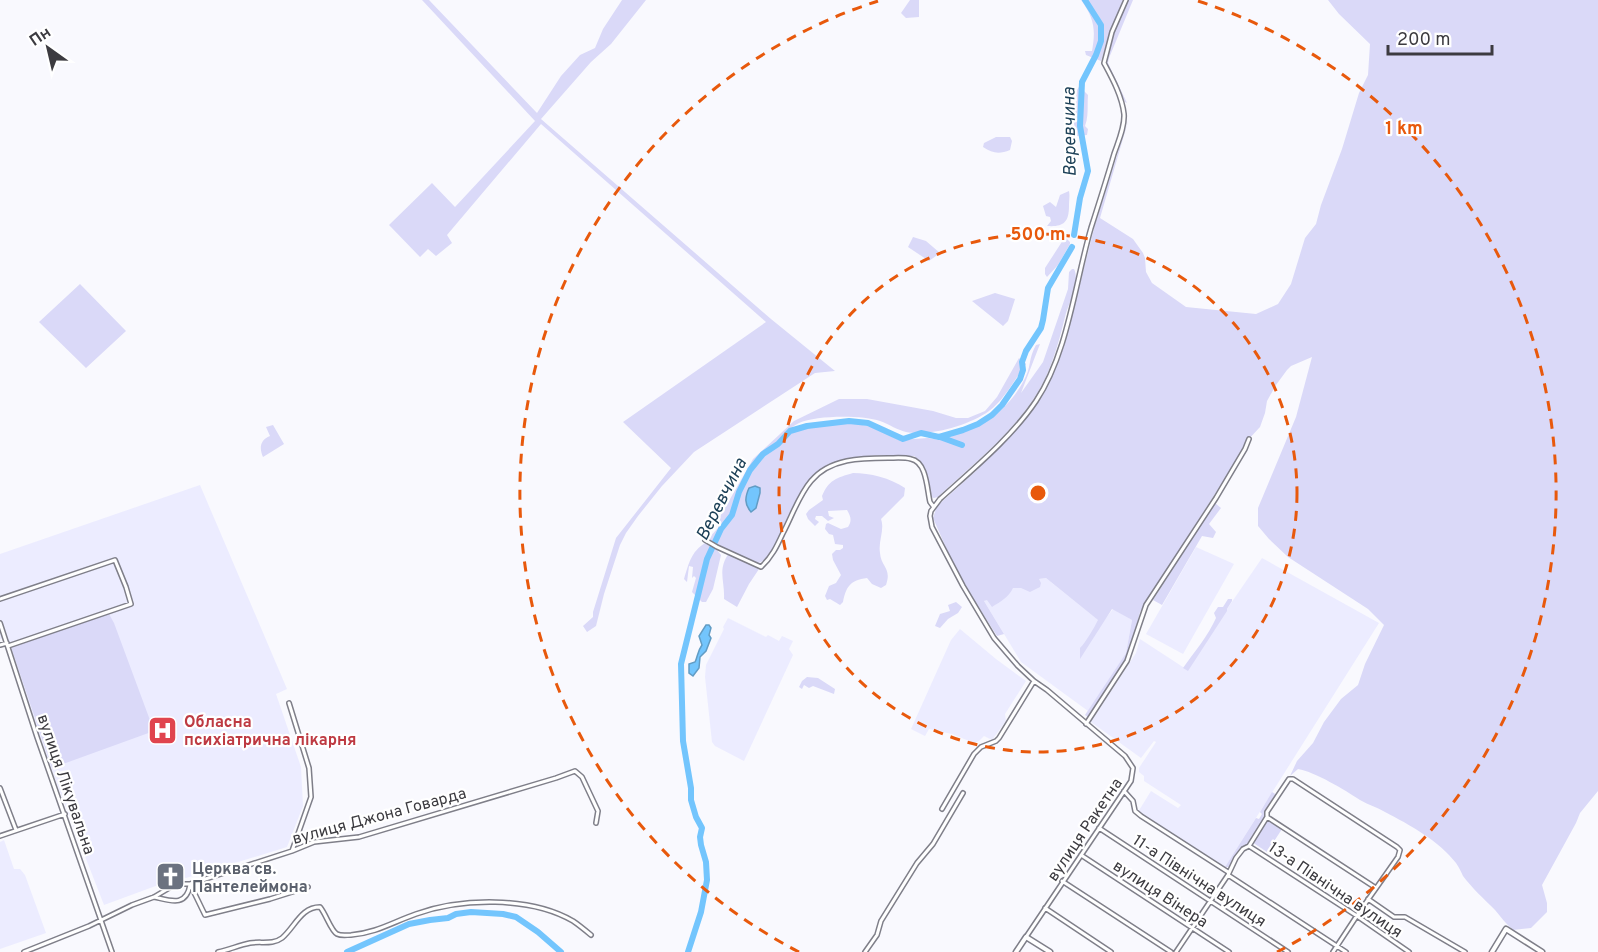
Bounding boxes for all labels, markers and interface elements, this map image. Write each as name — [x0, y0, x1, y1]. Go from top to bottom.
north arrow — [18, 18, 78, 78]
scale bar — [1388, 18, 1492, 56]
text: Пн — [26, 23, 55, 52]
text: 200 m — [1397, 29, 1450, 52]
water label: Веревчина — [1058, 86, 1083, 177]
text: 1 km — [1385, 118, 1423, 141]
text: 500 m — [1011, 224, 1065, 247]
water label: Веревчина — [692, 454, 753, 545]
centre of rings — [1028, 483, 1048, 503]
street label: вулиця Лікувальна — [32, 712, 98, 857]
place label: Обласна психіатрична лікарня — [184, 713, 357, 751]
hospital icon: Обласна психіатрична лікарня — [147, 714, 179, 746]
street label: вулиця Ракетна — [1044, 775, 1128, 886]
street label: вулиця Джона Говарда — [290, 784, 469, 850]
street label: 11-а Північна вулиця — [1128, 831, 1269, 932]
street label: 13-а Північна вулиця — [1264, 838, 1406, 943]
street label: вулиця Вінера — [1109, 857, 1211, 933]
place label: Церква св. Пантелеймона — [192, 860, 308, 898]
church icon: Церква св. Пантелеймона — [155, 861, 187, 893]

